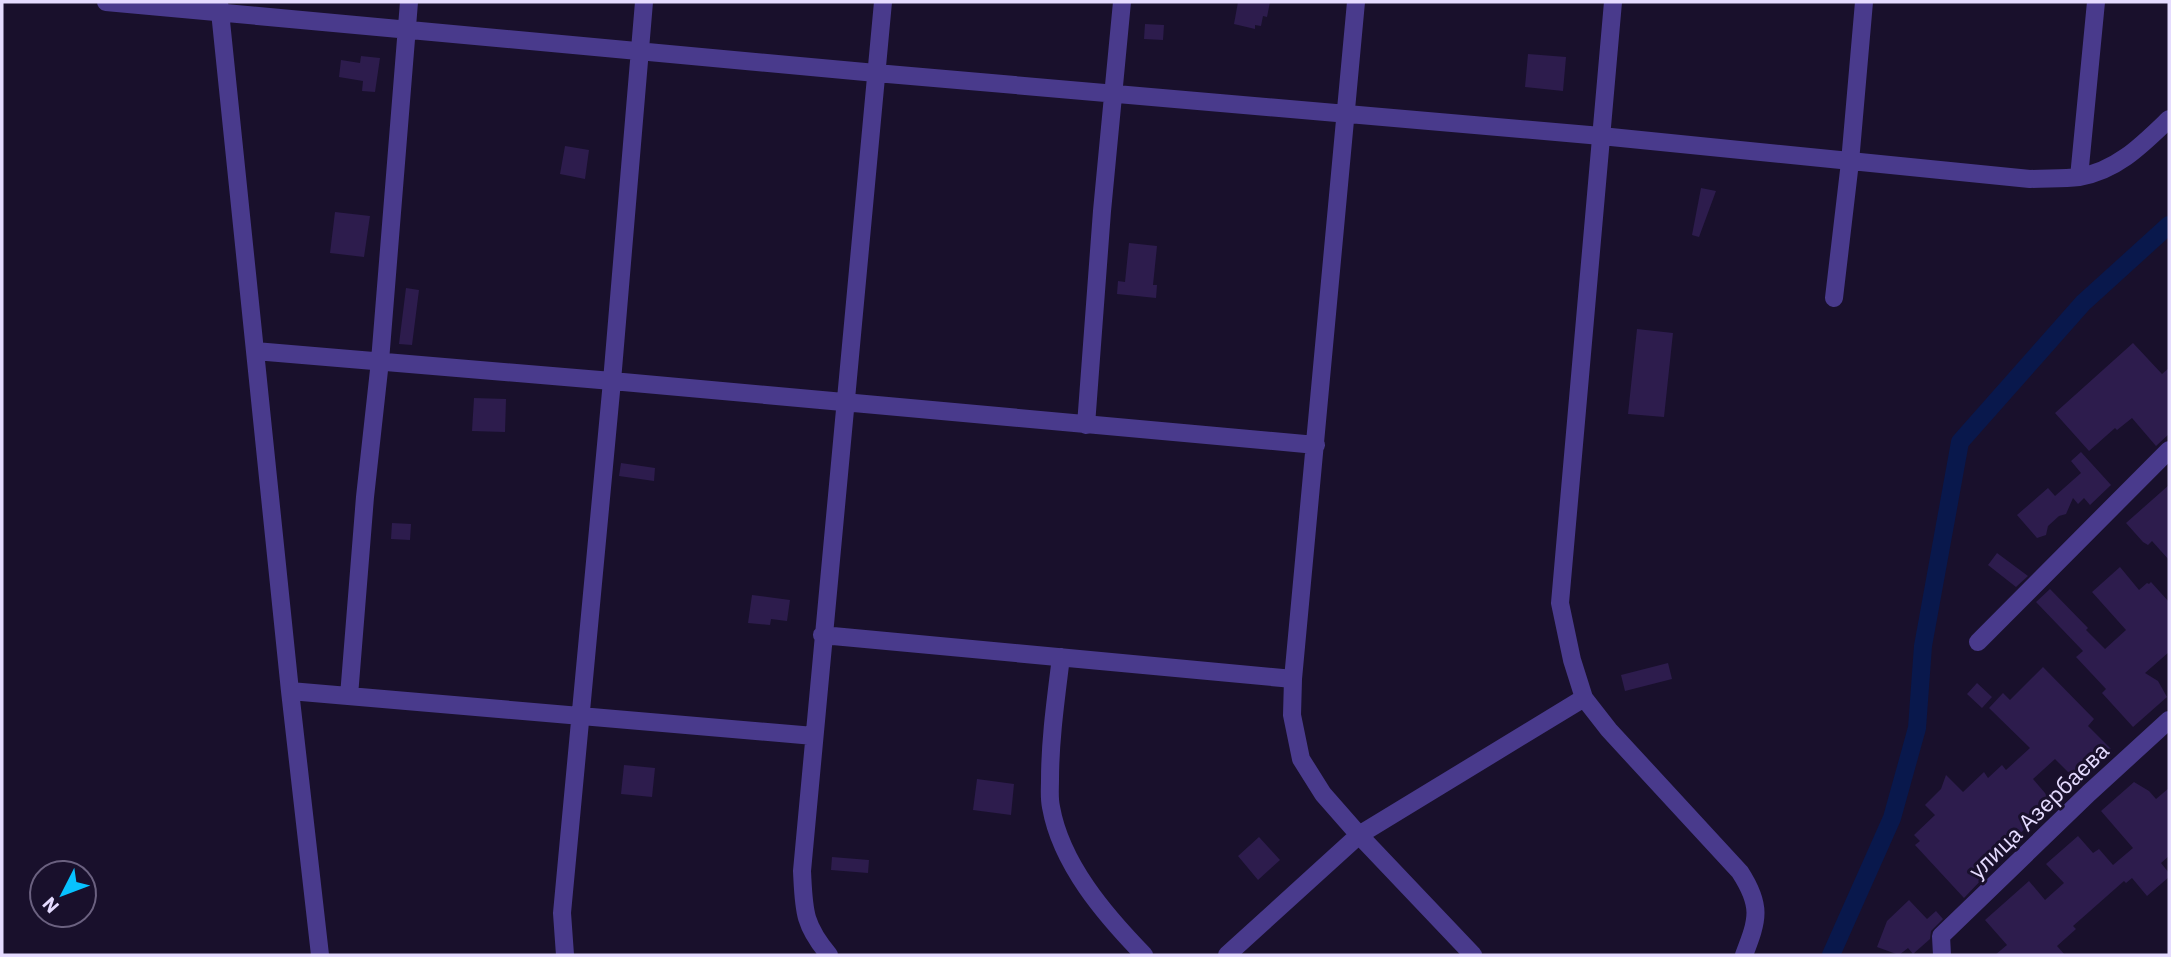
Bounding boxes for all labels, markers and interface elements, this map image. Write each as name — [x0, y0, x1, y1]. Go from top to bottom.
street label: улица Азербаева — [1961, 735, 2115, 885]
north arrow — [28, 859, 98, 929]
text: N — [37, 892, 64, 919]

